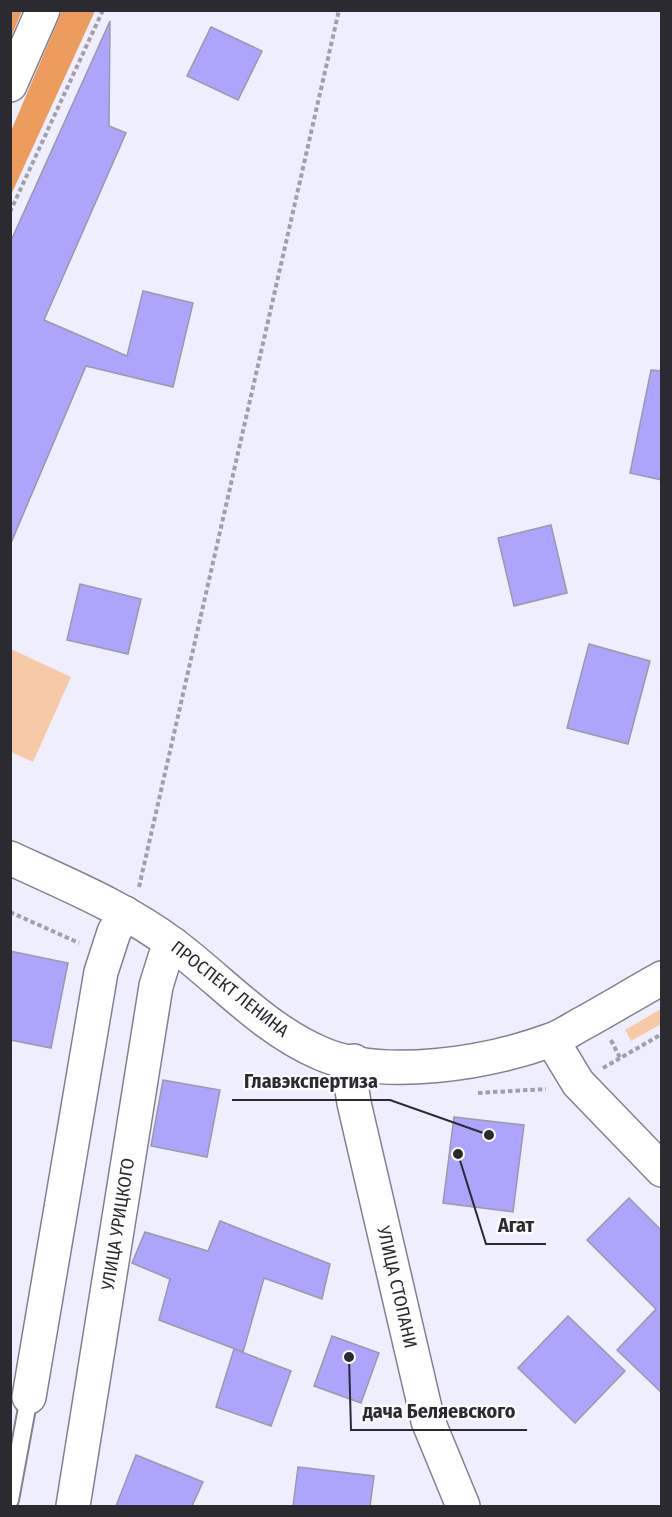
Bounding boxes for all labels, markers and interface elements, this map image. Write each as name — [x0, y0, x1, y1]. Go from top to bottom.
street label: ПРОСПЕКТ ЛЕНИНА — [167, 936, 294, 1042]
callout: Главэкспертиза — [232, 1062, 390, 1100]
text: Главэкспертиза — [244, 1069, 378, 1093]
street label: УЛИЦА УРИЦКОГО — [97, 1156, 139, 1293]
callout: Агат — [486, 1206, 546, 1244]
text: Агат — [497, 1213, 534, 1237]
street label: УЛИЦА СТОПАНИ — [372, 1223, 422, 1350]
callout: дача Беляевского — [351, 1392, 527, 1430]
text: дача Беляевского — [362, 1399, 516, 1423]

